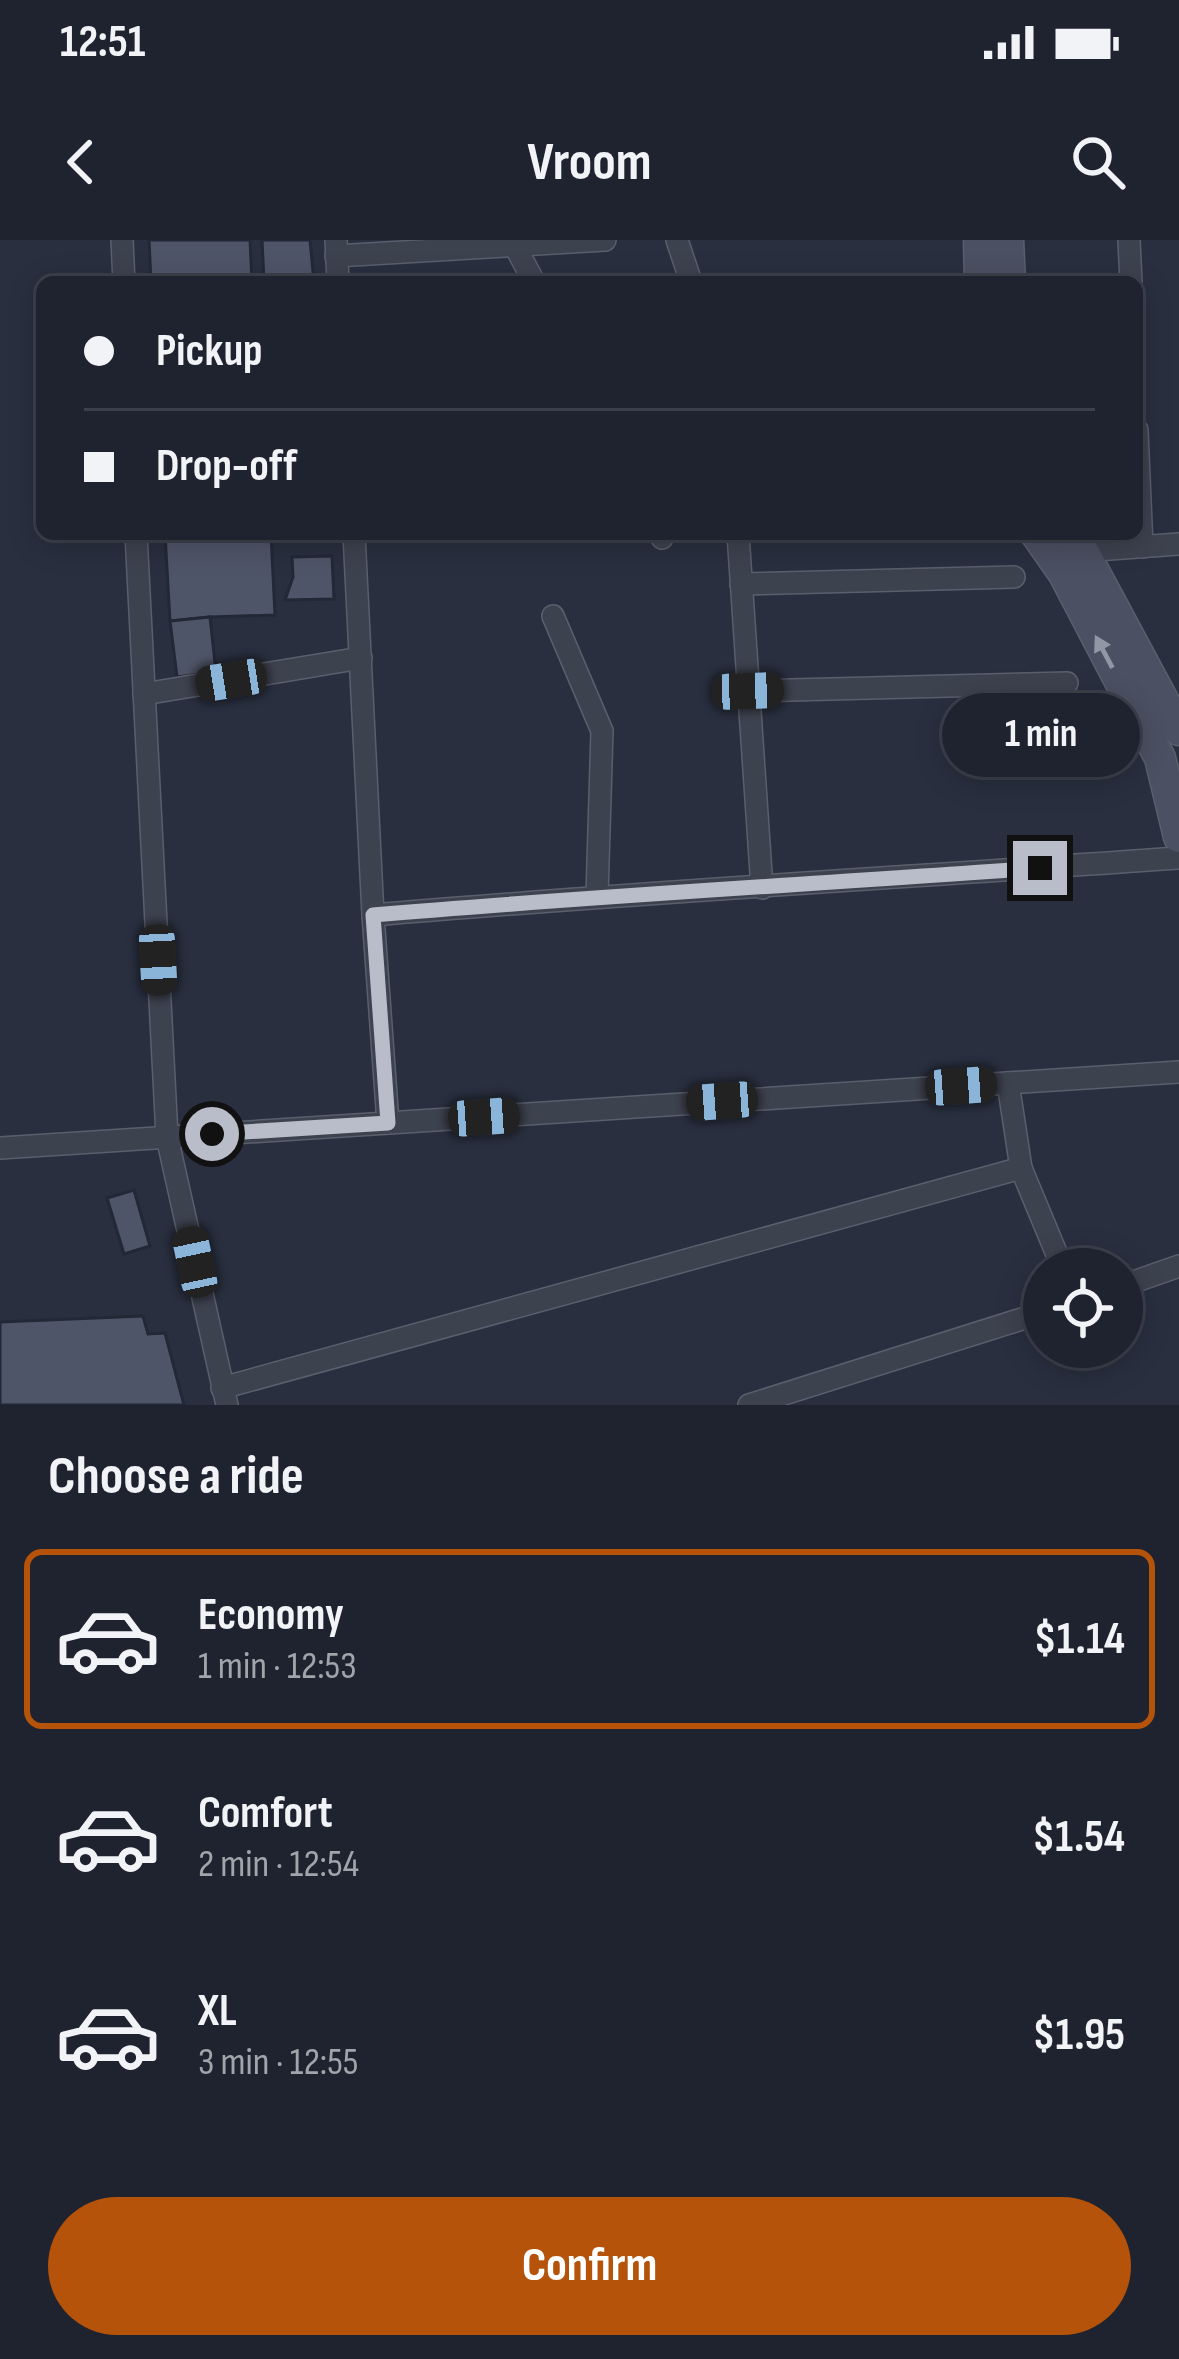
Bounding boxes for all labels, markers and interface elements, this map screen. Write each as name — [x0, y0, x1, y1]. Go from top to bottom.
text: 12:51 — [60, 15, 145, 70]
icon: back — [48, 129, 114, 195]
icon: search — [1065, 129, 1131, 195]
text: Vroom — [527, 130, 652, 195]
text: Pickup — [156, 324, 263, 379]
text: Drop-off — [156, 439, 297, 494]
one-way arrow — [1095, 634, 1115, 669]
car — [193, 657, 269, 703]
car — [711, 672, 785, 710]
callout: 1 min — [941, 694, 1139, 778]
text: 1 min — [1005, 711, 1077, 758]
route end — [1013, 841, 1067, 895]
car — [138, 923, 178, 997]
car — [924, 1066, 998, 1106]
car — [685, 1081, 759, 1121]
car — [447, 1097, 521, 1137]
route start — [185, 1107, 239, 1161]
car — [170, 1223, 220, 1301]
map controls — [1023, 1248, 1143, 1368]
button: locate — [1023, 1248, 1143, 1368]
text: Choose a ride — [48, 1444, 304, 1509]
icon: car — [54, 1585, 162, 1693]
text: Economy — [198, 1588, 344, 1643]
text: $1.14 — [1034, 1612, 1125, 1667]
text: 1 min · 12:53 — [198, 1643, 357, 1690]
icon: car — [54, 1783, 162, 1891]
text: Comfort — [198, 1786, 333, 1841]
text: $1.54 — [1032, 1810, 1125, 1865]
text: 2 min · 12:54 — [198, 1841, 359, 1888]
icon: car — [54, 1981, 162, 2089]
text: XL — [198, 1984, 237, 2039]
text: $1.95 — [1033, 2008, 1125, 2063]
text: 3 min · 12:55 — [198, 2039, 359, 2086]
button: Confirm — [48, 2197, 1131, 2335]

